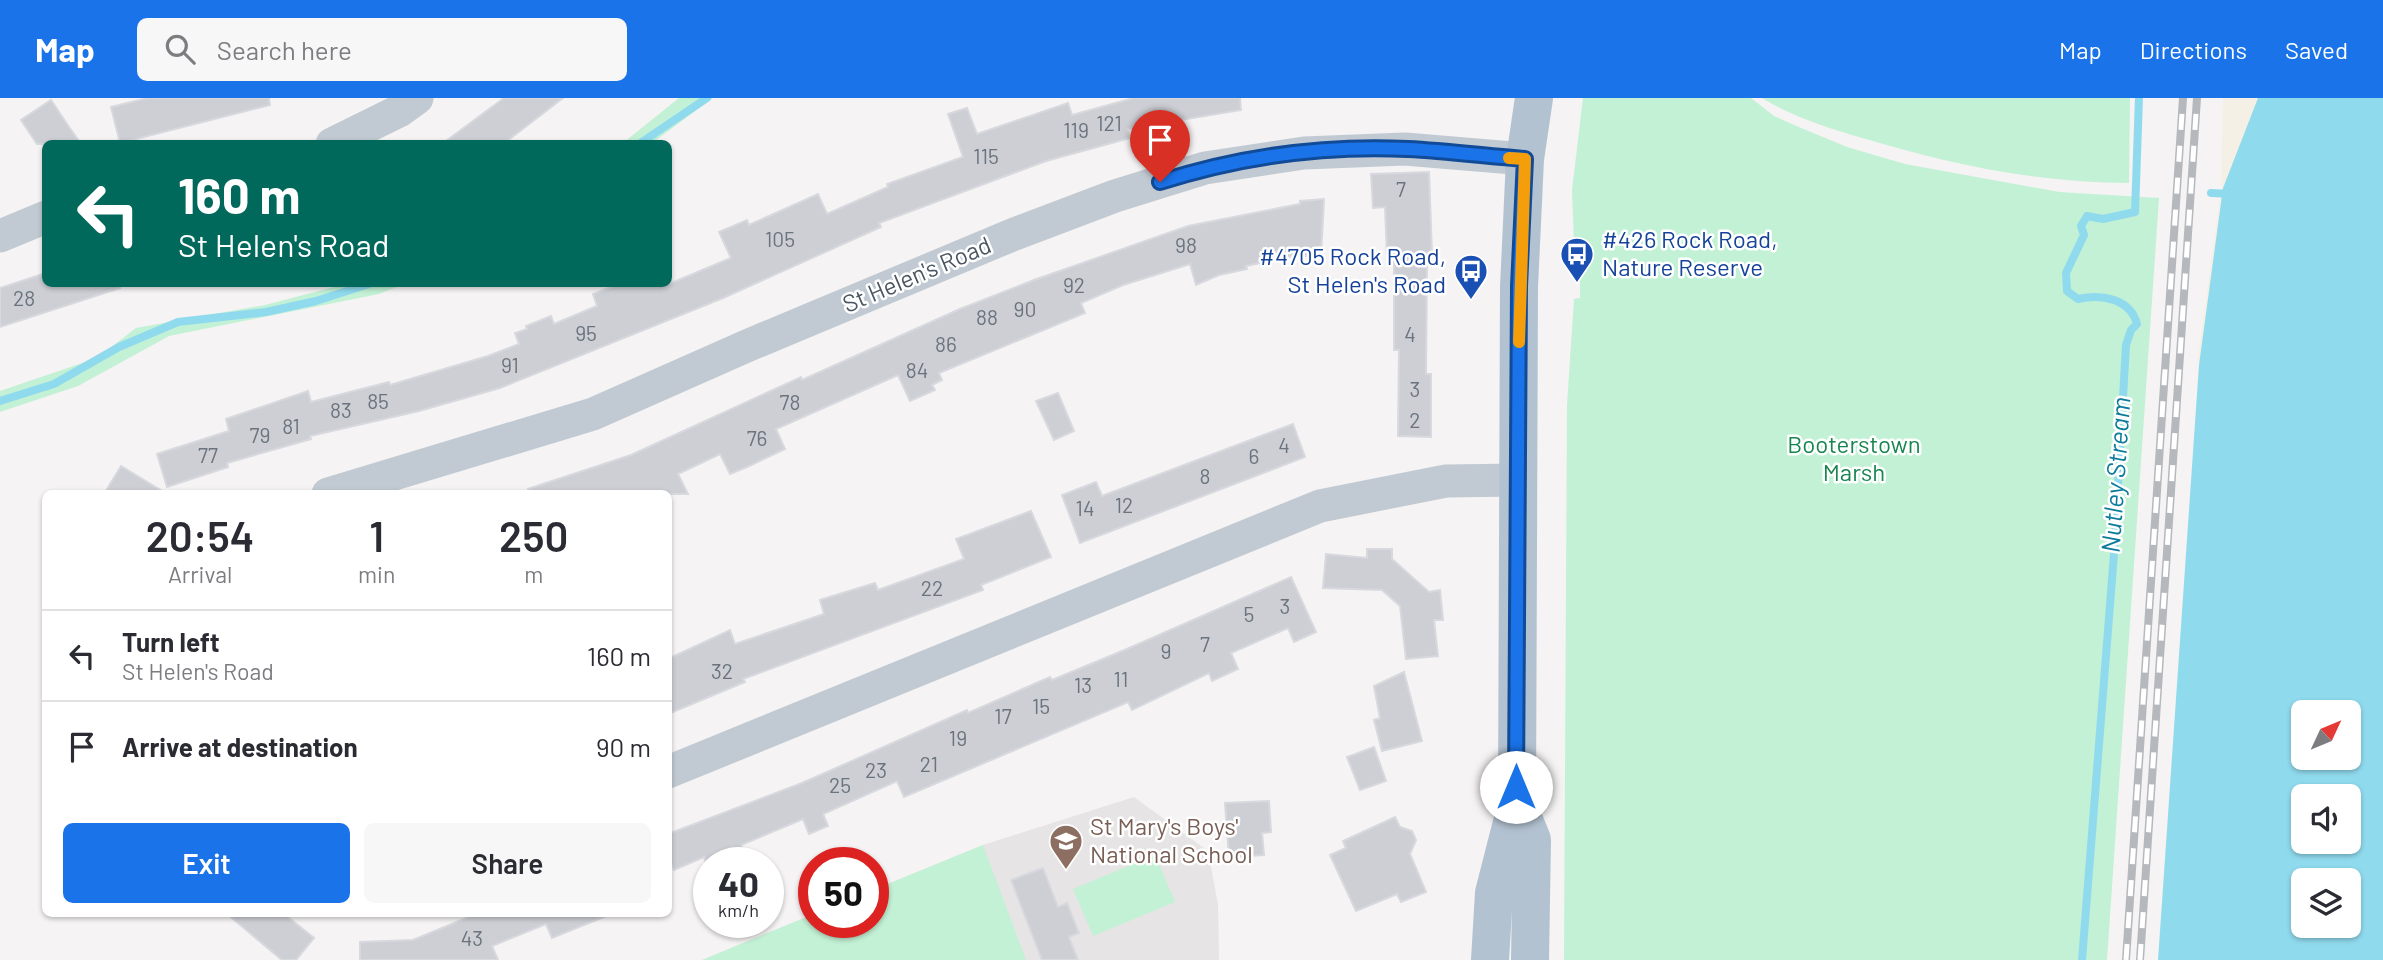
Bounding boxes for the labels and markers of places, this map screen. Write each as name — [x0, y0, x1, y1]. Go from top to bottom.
pin — [1130, 110, 1190, 182]
place label: #426 Rock Road, Nature Reserve — [1602, 224, 1777, 281]
bus stop icon: #426 Rock Road, Nature Reserve — [1558, 235, 1596, 284]
place label: #4705 Rock Road, St Helen's Road — [1259, 241, 1446, 298]
bus stop icon: #4705 Rock Road, St Helen's Road — [1452, 252, 1490, 301]
place label: St Mary's Boys' National School — [1090, 811, 1253, 868]
school or university icon: St Mary's Boys' National School — [1047, 822, 1085, 871]

